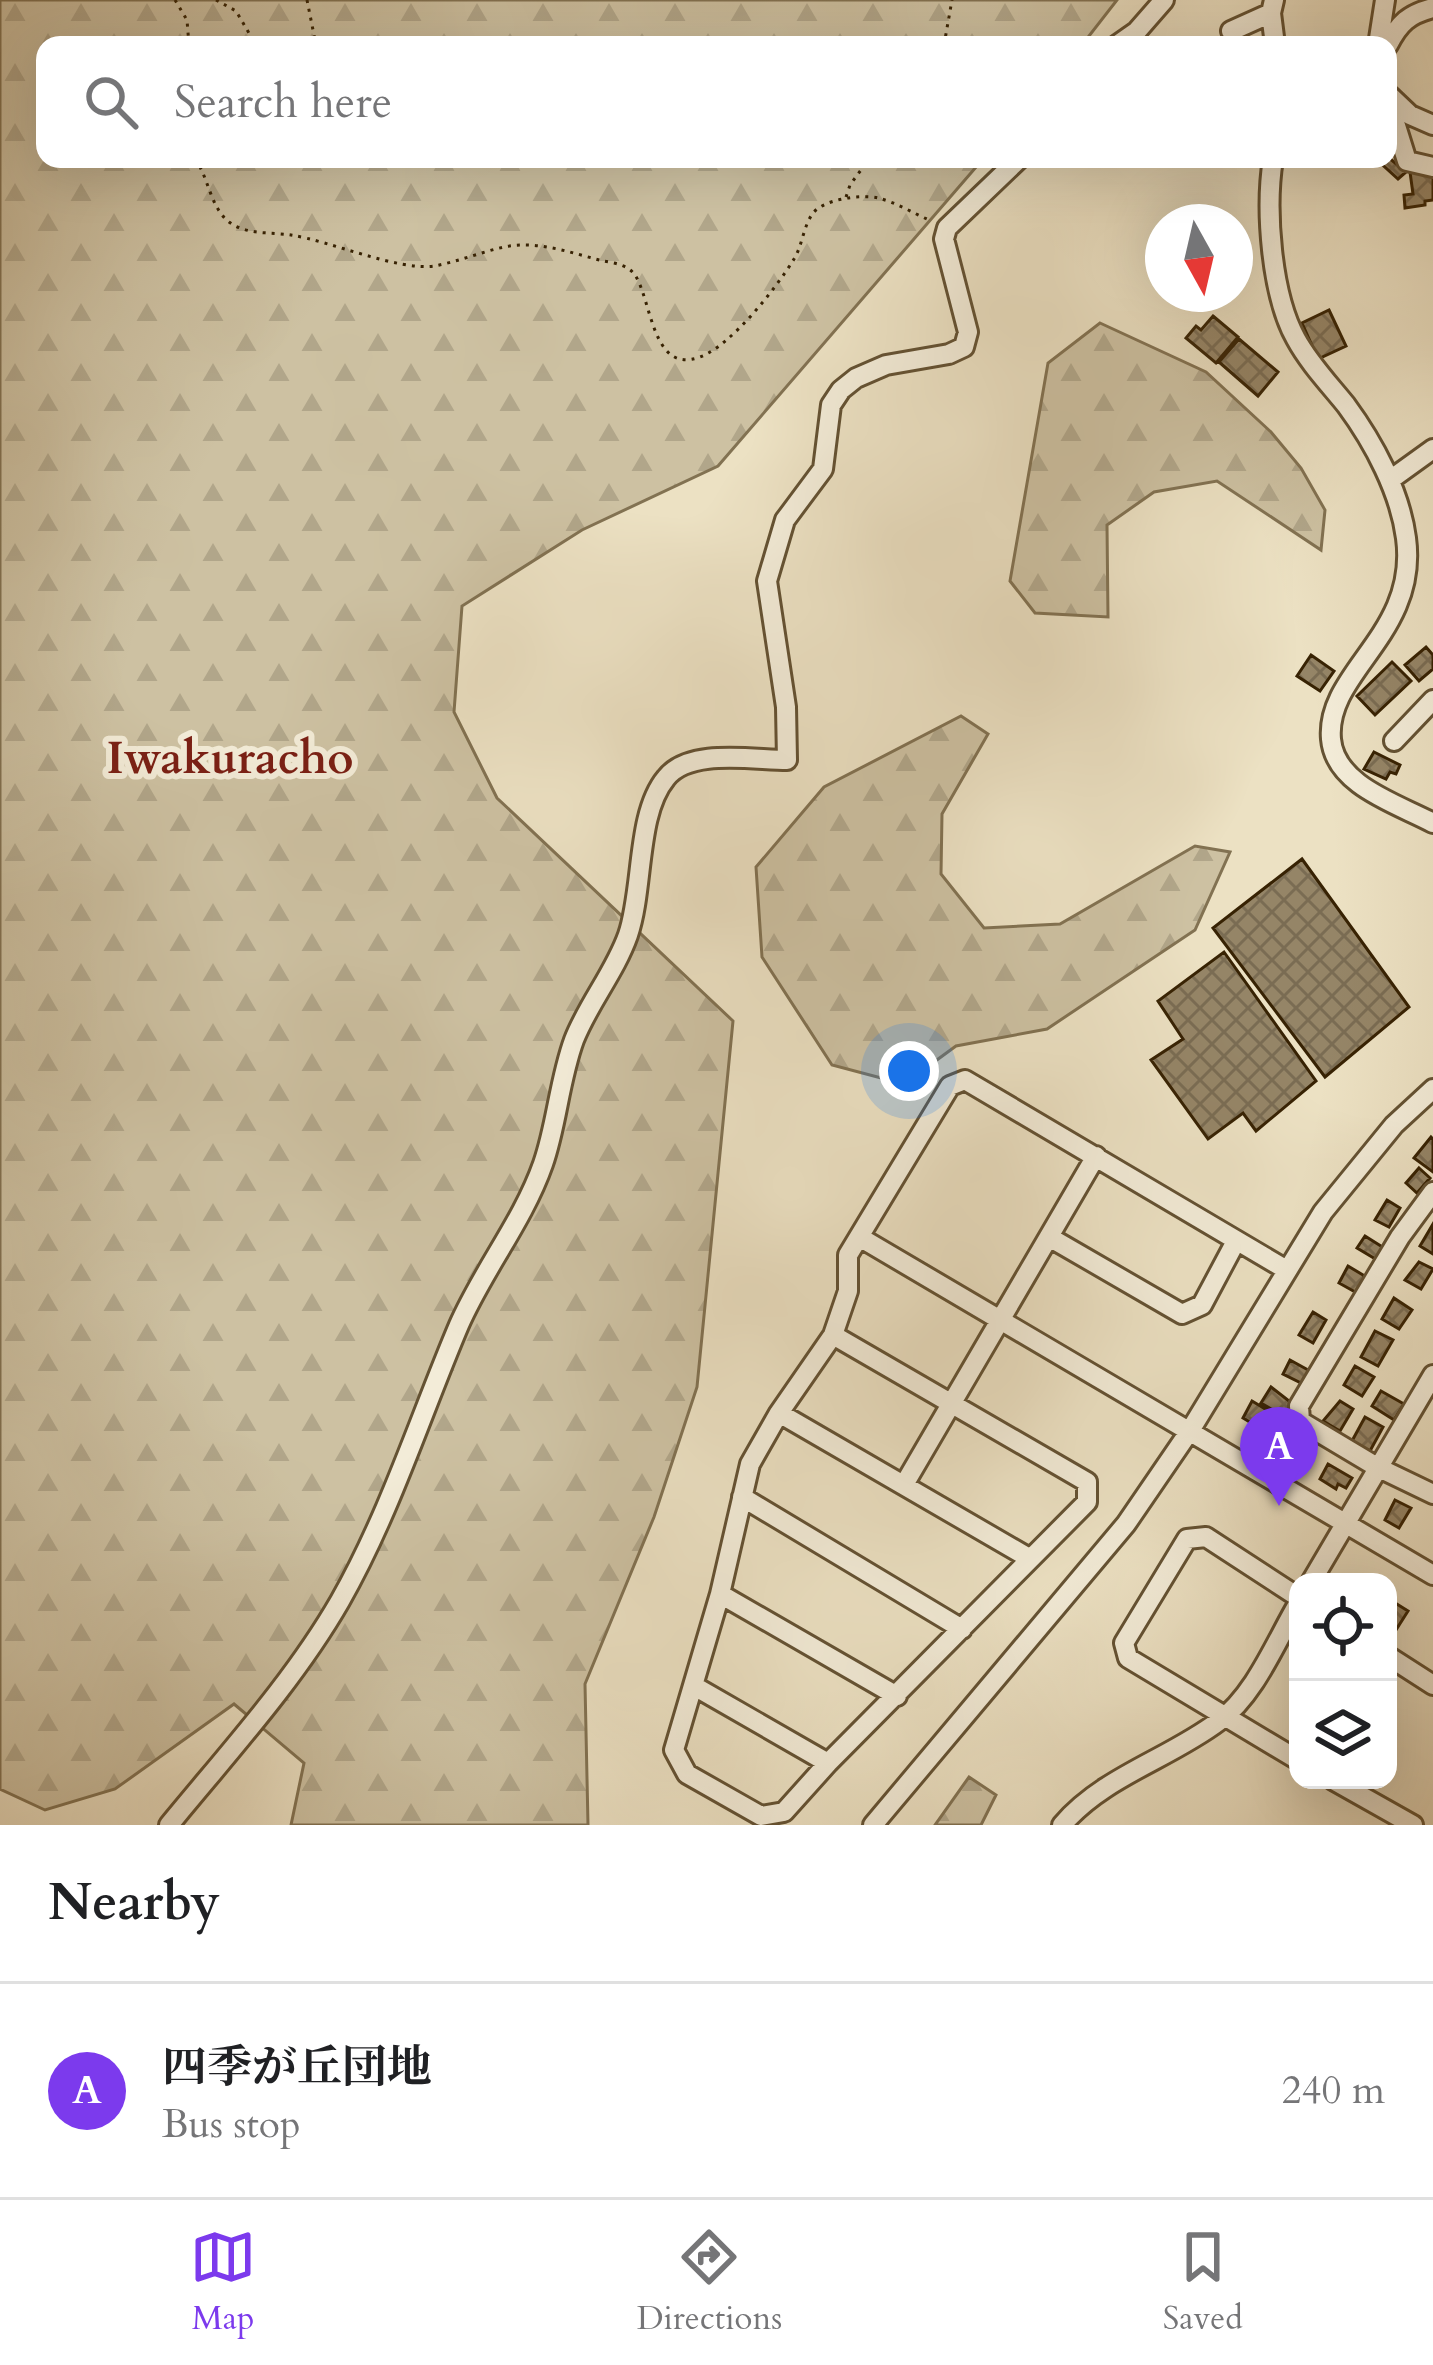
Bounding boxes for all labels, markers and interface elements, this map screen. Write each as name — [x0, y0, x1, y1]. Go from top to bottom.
search box — [36, 36, 1397, 168]
icon: search — [78, 69, 144, 135]
text: Search here — [174, 72, 392, 133]
north arrow — [1145, 204, 1253, 312]
district label: Iwakuracho — [106, 728, 354, 789]
your location — [879, 1041, 939, 1101]
pin: A — [1240, 1407, 1318, 1506]
map controls — [1289, 1573, 1397, 1789]
button: locate — [1289, 1573, 1397, 1681]
button: layers — [1289, 1681, 1397, 1789]
text: Nearby — [48, 1868, 220, 1938]
text: 四季が丘団地 — [162, 2037, 432, 2098]
text: A — [72, 2064, 102, 2117]
text: 240 m — [1282, 2064, 1385, 2117]
text: Bus stop — [162, 2098, 301, 2151]
tab: Map — [190, 2224, 256, 2341]
tab: Directions — [637, 2224, 782, 2341]
tab: Saved — [1163, 2224, 1243, 2341]

